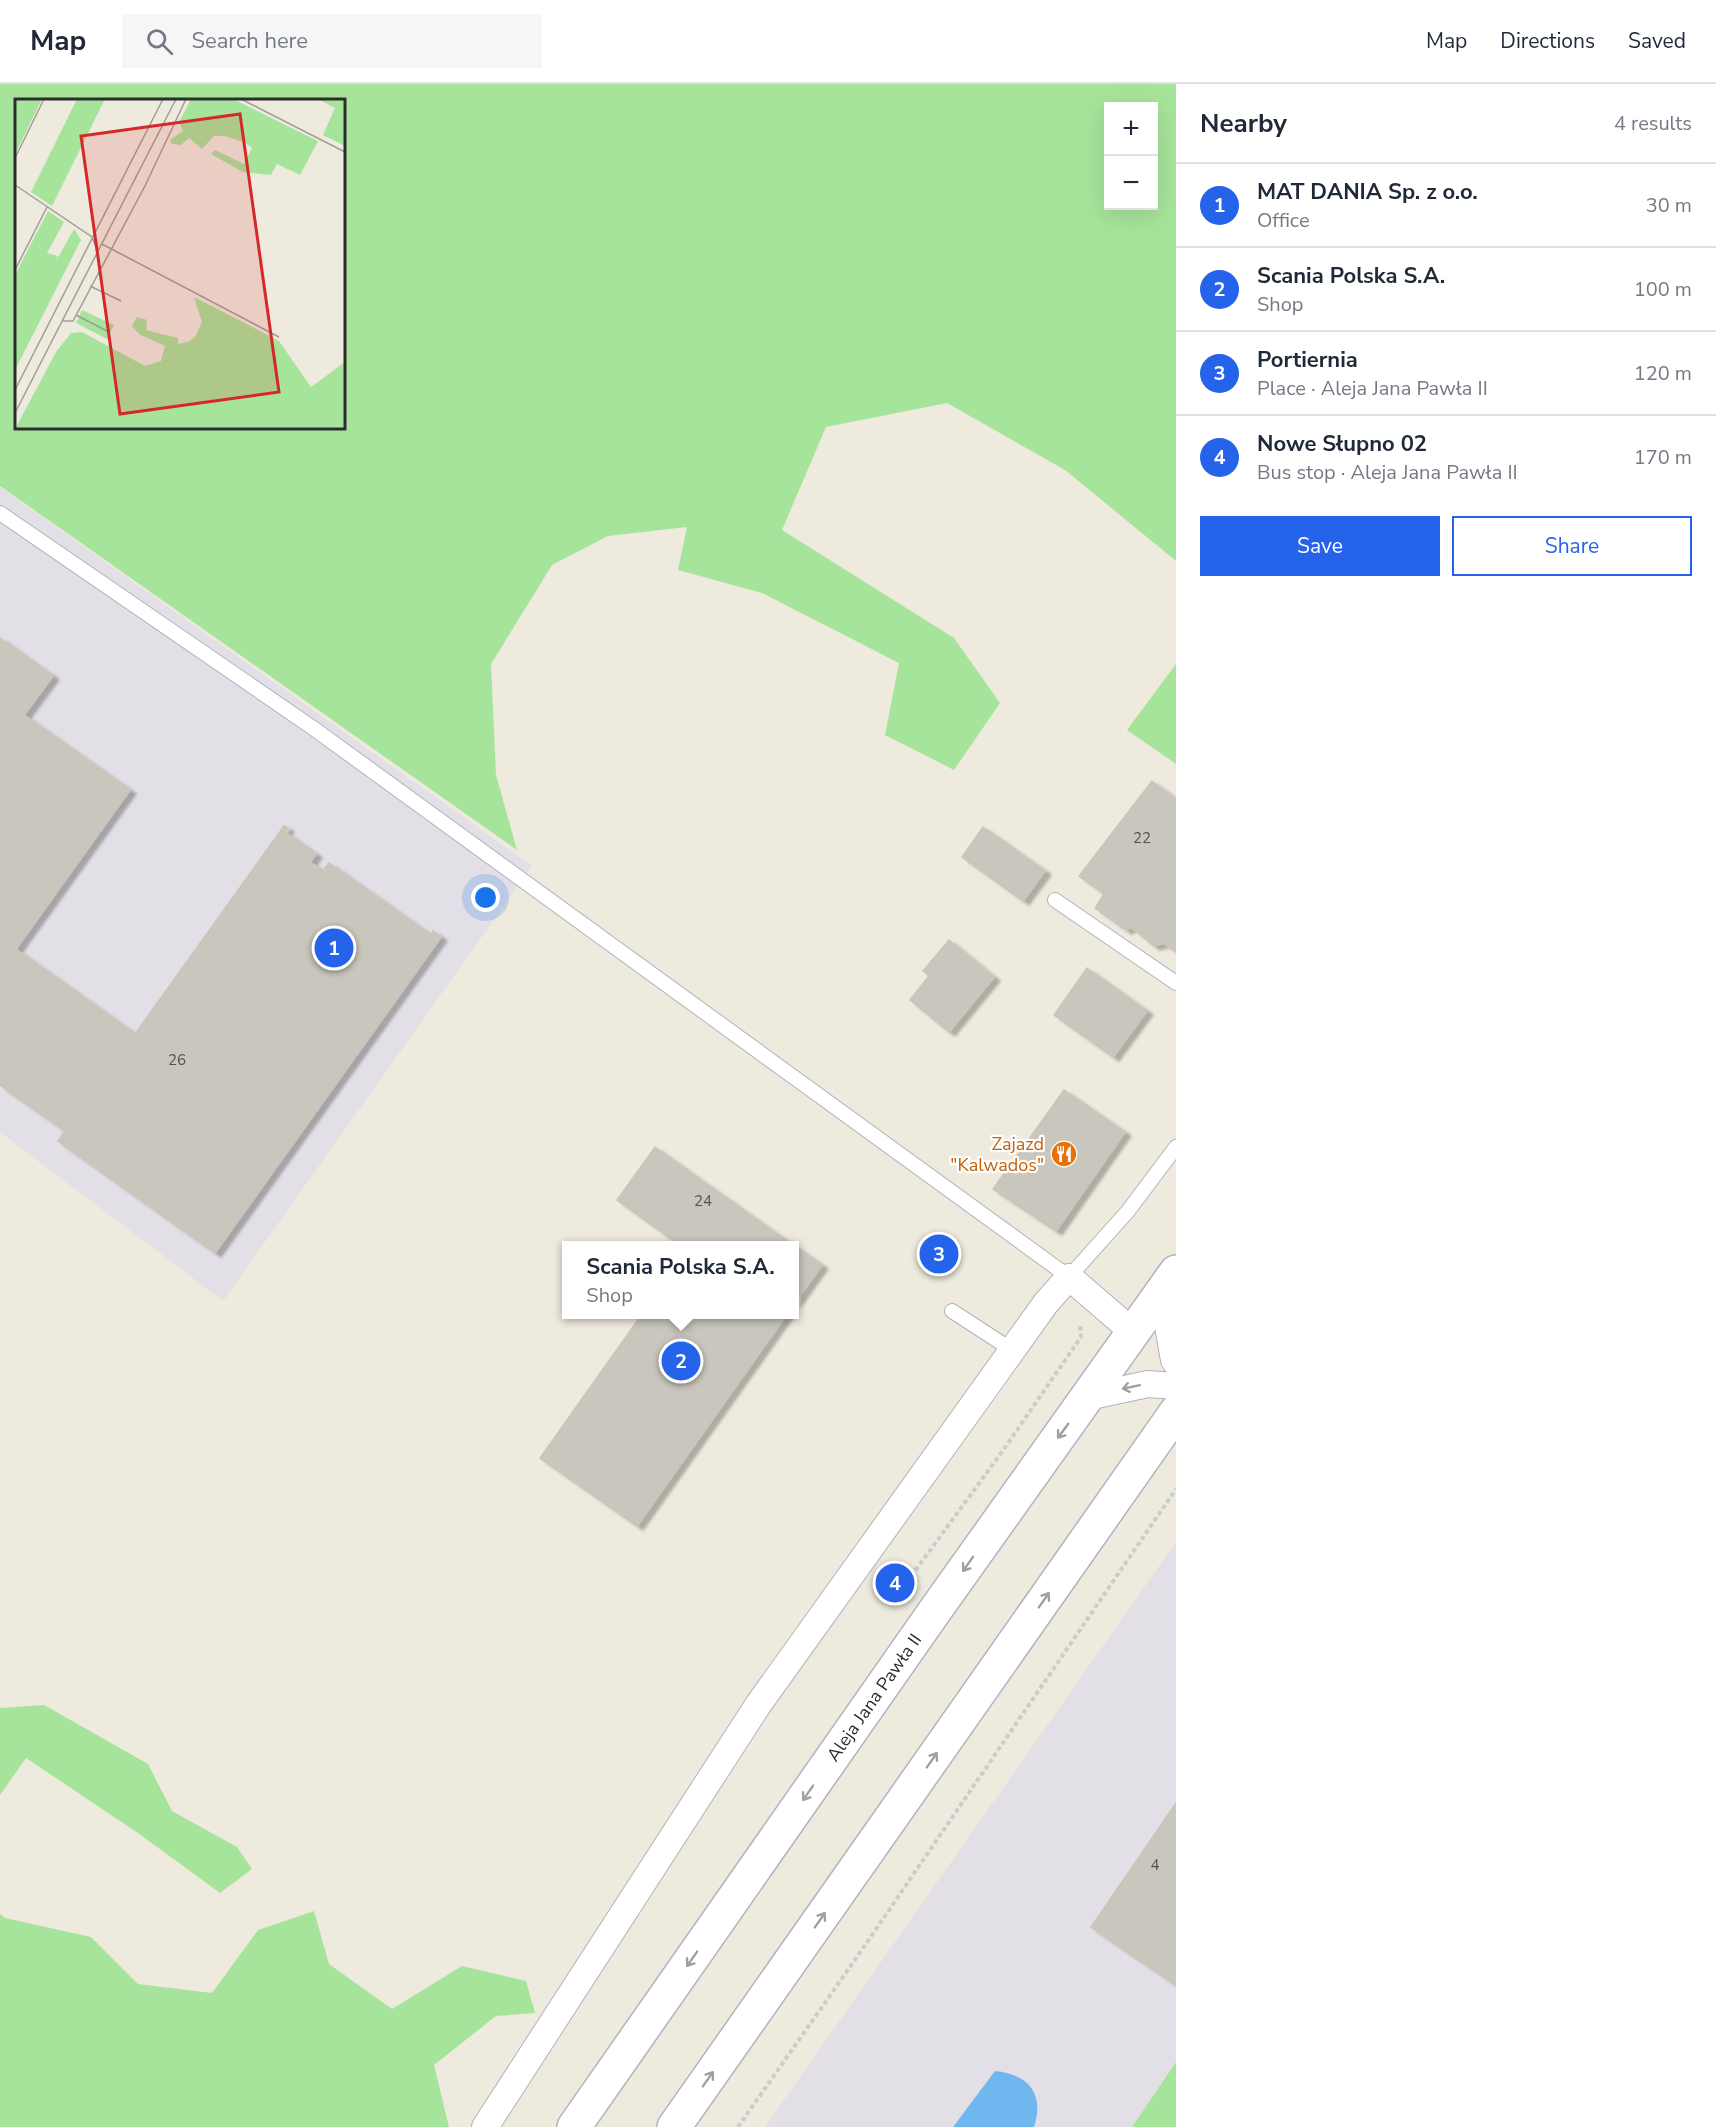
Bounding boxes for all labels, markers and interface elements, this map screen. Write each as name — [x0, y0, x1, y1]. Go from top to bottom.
search box — [122, 14, 542, 68]
text: Map — [30, 22, 86, 60]
icon: search — [143, 25, 176, 58]
text: Search here — [191, 26, 308, 56]
text: Map — [1426, 27, 1467, 55]
text: Directions — [1500, 27, 1595, 55]
text: Saved — [1628, 27, 1686, 55]
inset map — [15, 99, 345, 429]
map controls — [1104, 102, 1158, 210]
button: + — [1104, 102, 1158, 156]
text: Nearby — [1200, 106, 1287, 141]
text: 4 results — [1614, 110, 1692, 137]
button: − — [1104, 156, 1158, 210]
text: MAT DANIA Sp. z o.o. — [1257, 177, 1478, 207]
text: 1 — [1214, 192, 1226, 219]
text: 30 m — [1646, 192, 1692, 219]
text: Office — [1257, 207, 1310, 234]
text: Scania Polska S.A. — [1257, 261, 1445, 291]
text: 2 — [1214, 276, 1226, 303]
text: 100 m — [1634, 276, 1692, 303]
text: Shop — [1257, 291, 1303, 318]
text: Portiernia — [1257, 345, 1358, 375]
text: 3 — [1214, 360, 1226, 387]
text: 120 m — [1634, 360, 1692, 387]
text: Place · Aleja Jana Pawła II — [1257, 375, 1488, 402]
text: Nowe Słupno 02 — [1257, 429, 1427, 459]
text: 4 — [1214, 444, 1226, 471]
text: 170 m — [1634, 444, 1692, 471]
text: Bus stop · Aleja Jana Pawła II — [1257, 459, 1518, 486]
button: Save — [1200, 516, 1440, 576]
button: Share — [1452, 516, 1692, 576]
house number: 22 — [1133, 828, 1151, 848]
your location — [471, 883, 500, 912]
pin: 1 — [314, 926, 354, 970]
house number: 26 — [168, 1050, 186, 1070]
place label: Zajazd "Kalwados" — [950, 1132, 1044, 1177]
restaurant icon: Zajazd "Kalwados" — [1049, 1139, 1079, 1169]
house number: 24 — [694, 1191, 712, 1211]
pin: 3 — [920, 1232, 958, 1276]
popup — [562, 1241, 799, 1319]
text: Scania Polska S.A. — [586, 1252, 775, 1282]
text: Shop — [586, 1282, 633, 1309]
pin: 2 — [662, 1338, 700, 1384]
one-way arrow — [1122, 1382, 1141, 1394]
one-way arrow — [1057, 1422, 1069, 1438]
one-way arrow — [961, 1556, 974, 1572]
pin: 4 — [876, 1560, 914, 1606]
one-way arrow — [1038, 1593, 1050, 1609]
street label: Aleja Jana Pawła II — [821, 1629, 927, 1766]
one-way arrow — [926, 1752, 938, 1769]
one-way arrow — [802, 1785, 814, 1801]
house number: 4 — [1150, 1855, 1160, 1875]
one-way arrow — [814, 1912, 826, 1928]
one-way arrow — [686, 1951, 698, 1967]
one-way arrow — [702, 2072, 714, 2088]

